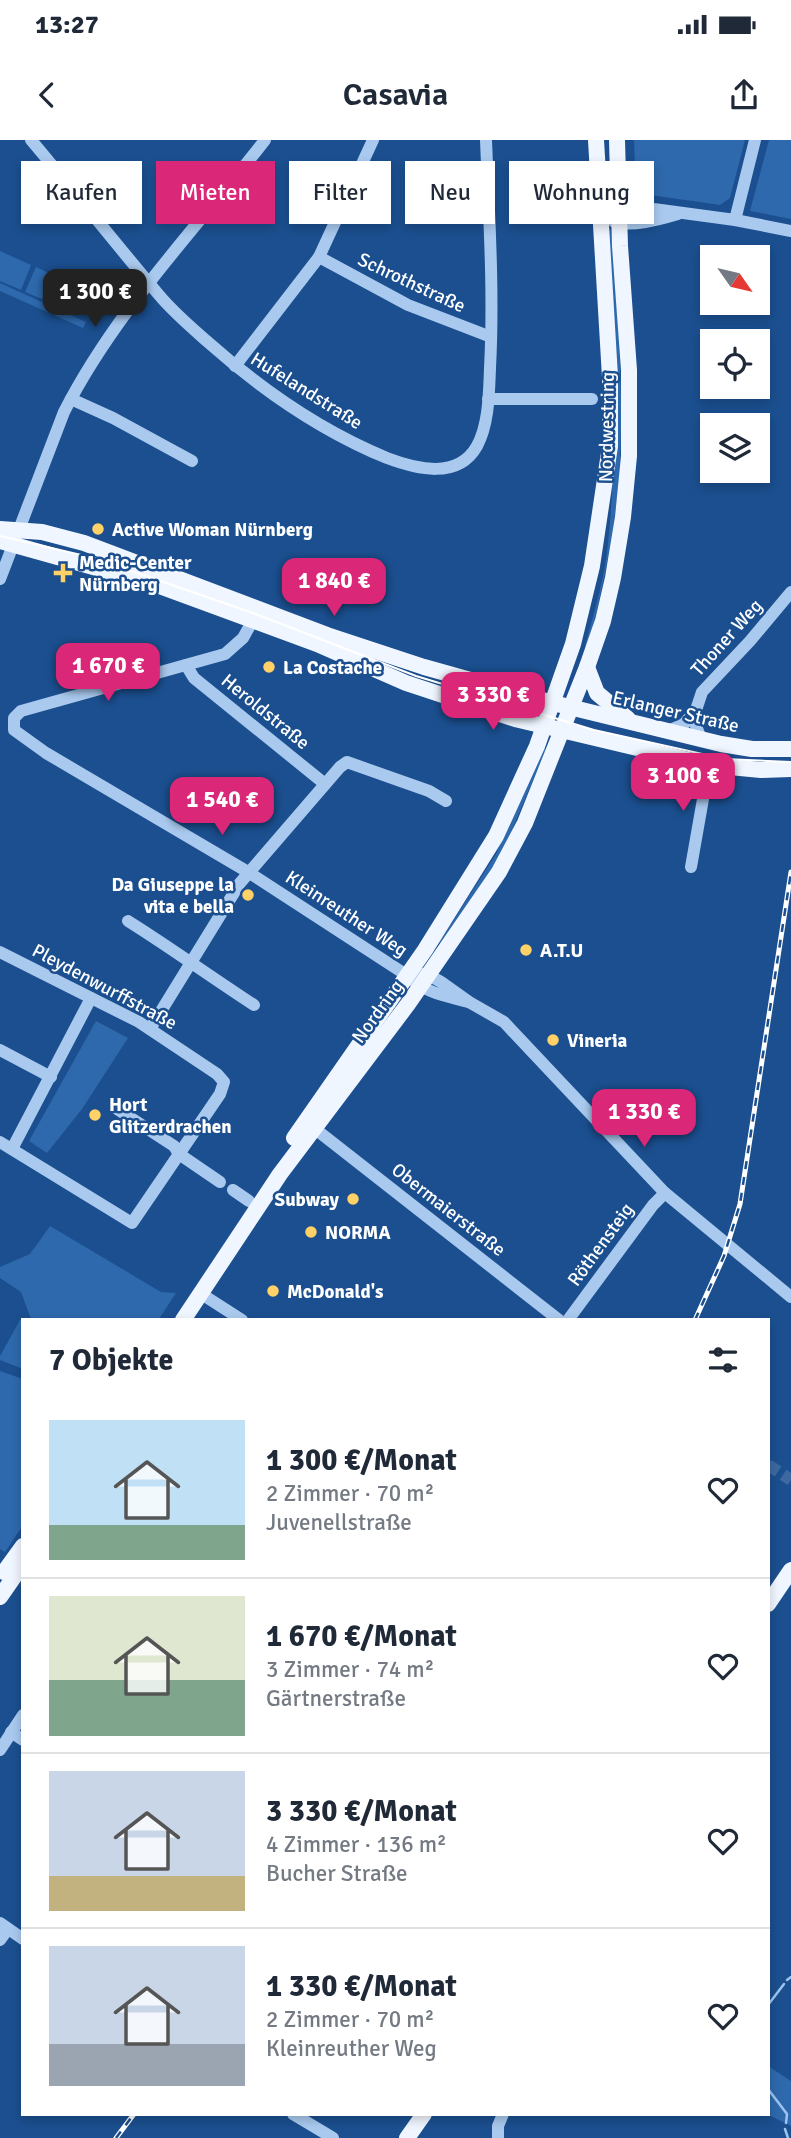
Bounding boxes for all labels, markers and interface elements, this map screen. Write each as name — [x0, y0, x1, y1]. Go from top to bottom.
text: 13:27 — [35, 9, 99, 41]
text: Casavia — [343, 75, 448, 114]
icon: back — [28, 76, 66, 114]
icon: share — [725, 76, 763, 114]
chip: Kaufen — [21, 161, 142, 224]
chip: Mieten — [156, 161, 275, 224]
chip: Filter — [289, 161, 391, 224]
chip: Neu — [405, 161, 495, 224]
chip: Wohnung — [509, 161, 654, 224]
north arrow — [700, 245, 770, 315]
map controls — [700, 245, 770, 483]
street label: Schrothstraße — [354, 248, 469, 318]
pin: 1 300 € — [30, 270, 160, 329]
text: 1 300 € — [59, 277, 131, 306]
button: locate — [700, 329, 770, 399]
street label: Hufelandstraße — [246, 347, 367, 435]
street label: Nordwestring — [594, 372, 620, 482]
button: layers — [700, 413, 770, 483]
place label: Active Woman Nürnberg — [112, 518, 313, 542]
marker: Active Woman Nürnberg — [90, 521, 106, 537]
place label: Medic-Center Nürnberg — [79, 551, 192, 597]
pin: 1 840 € — [269, 559, 399, 618]
marker: Medic-Center Nürnberg — [53, 563, 73, 583]
text: 1 840 € — [298, 566, 370, 595]
street label: Thoner Weg — [686, 594, 768, 681]
pin: 1 670 € — [43, 644, 173, 703]
text: 1 670 € — [72, 651, 144, 680]
place label: La Costache — [283, 656, 382, 680]
marker: La Costache — [261, 659, 277, 675]
street label: Heroldstraße — [216, 669, 315, 755]
pin: 3 330 € — [428, 672, 558, 732]
text: 3 330 € — [457, 680, 529, 709]
street label: Erlanger Straße — [610, 686, 741, 738]
pin: 3 100 € — [618, 754, 748, 813]
text: 3 100 € — [647, 761, 719, 790]
pin: 1 540 € — [157, 778, 287, 837]
text: 1 540 € — [186, 785, 258, 814]
street label: Kleinreuther Weg — [281, 865, 412, 962]
place label: Da Giuseppe la vita e bella — [111, 873, 234, 919]
marker: Da Giuseppe la vita e bella — [240, 887, 256, 903]
street label: Pleydenwurffstraße — [28, 939, 181, 1035]
place label: A.T.U — [540, 939, 583, 963]
marker: A.T.U — [518, 942, 534, 958]
street label: Nordring — [347, 975, 409, 1048]
place label: Vineria — [567, 1029, 628, 1053]
marker: Vineria — [545, 1032, 561, 1048]
pin: 1 330 € — [579, 1090, 709, 1149]
place label: Hort Glitzerdrachen — [109, 1093, 232, 1139]
text: 1 330 € — [608, 1097, 680, 1126]
marker: Hort Glitzerdrachen — [87, 1107, 103, 1123]
street label: Obermaierstraße — [386, 1158, 510, 1262]
place label: Subway — [275, 1188, 340, 1212]
marker: Subway — [345, 1191, 361, 1207]
street label: Röthensteig — [563, 1198, 639, 1291]
place label: NORMA — [325, 1221, 391, 1245]
marker: NORMA — [303, 1224, 319, 1240]
place label: McDonald's — [287, 1280, 383, 1304]
marker: McDonald's — [265, 1283, 281, 1299]
icon: filters — [704, 1341, 742, 1379]
text: 7 Objekte — [49, 1342, 173, 1379]
text: 1 300 €/Monat — [266, 1442, 457, 1479]
icon: home — [105, 1448, 189, 1532]
icon: heart — [704, 1471, 742, 1509]
text: 2 Zimmer · 70 m² — [266, 1479, 434, 1508]
text: Juvenellstraße — [266, 1508, 412, 1537]
text: 1 670 €/Monat — [266, 1618, 457, 1655]
icon: home — [105, 1624, 189, 1708]
icon: heart — [704, 1647, 742, 1685]
text: 3 Zimmer · 74 m² — [266, 1655, 434, 1684]
text: Gärtnerstraße — [266, 1684, 406, 1713]
text: 3 330 €/Monat — [266, 1793, 457, 1830]
icon: home — [105, 1799, 189, 1883]
icon: heart — [704, 1822, 742, 1860]
text: 4 Zimmer · 136 m² — [266, 1830, 447, 1859]
text: Bucher Straße — [266, 1859, 408, 1888]
text: 1 330 €/Monat — [266, 1968, 457, 2005]
icon: home — [105, 1974, 189, 2058]
icon: heart — [704, 1997, 742, 2035]
text: 2 Zimmer · 70 m² — [266, 2005, 434, 2034]
text: Kleinreuther Weg — [266, 2034, 437, 2063]

